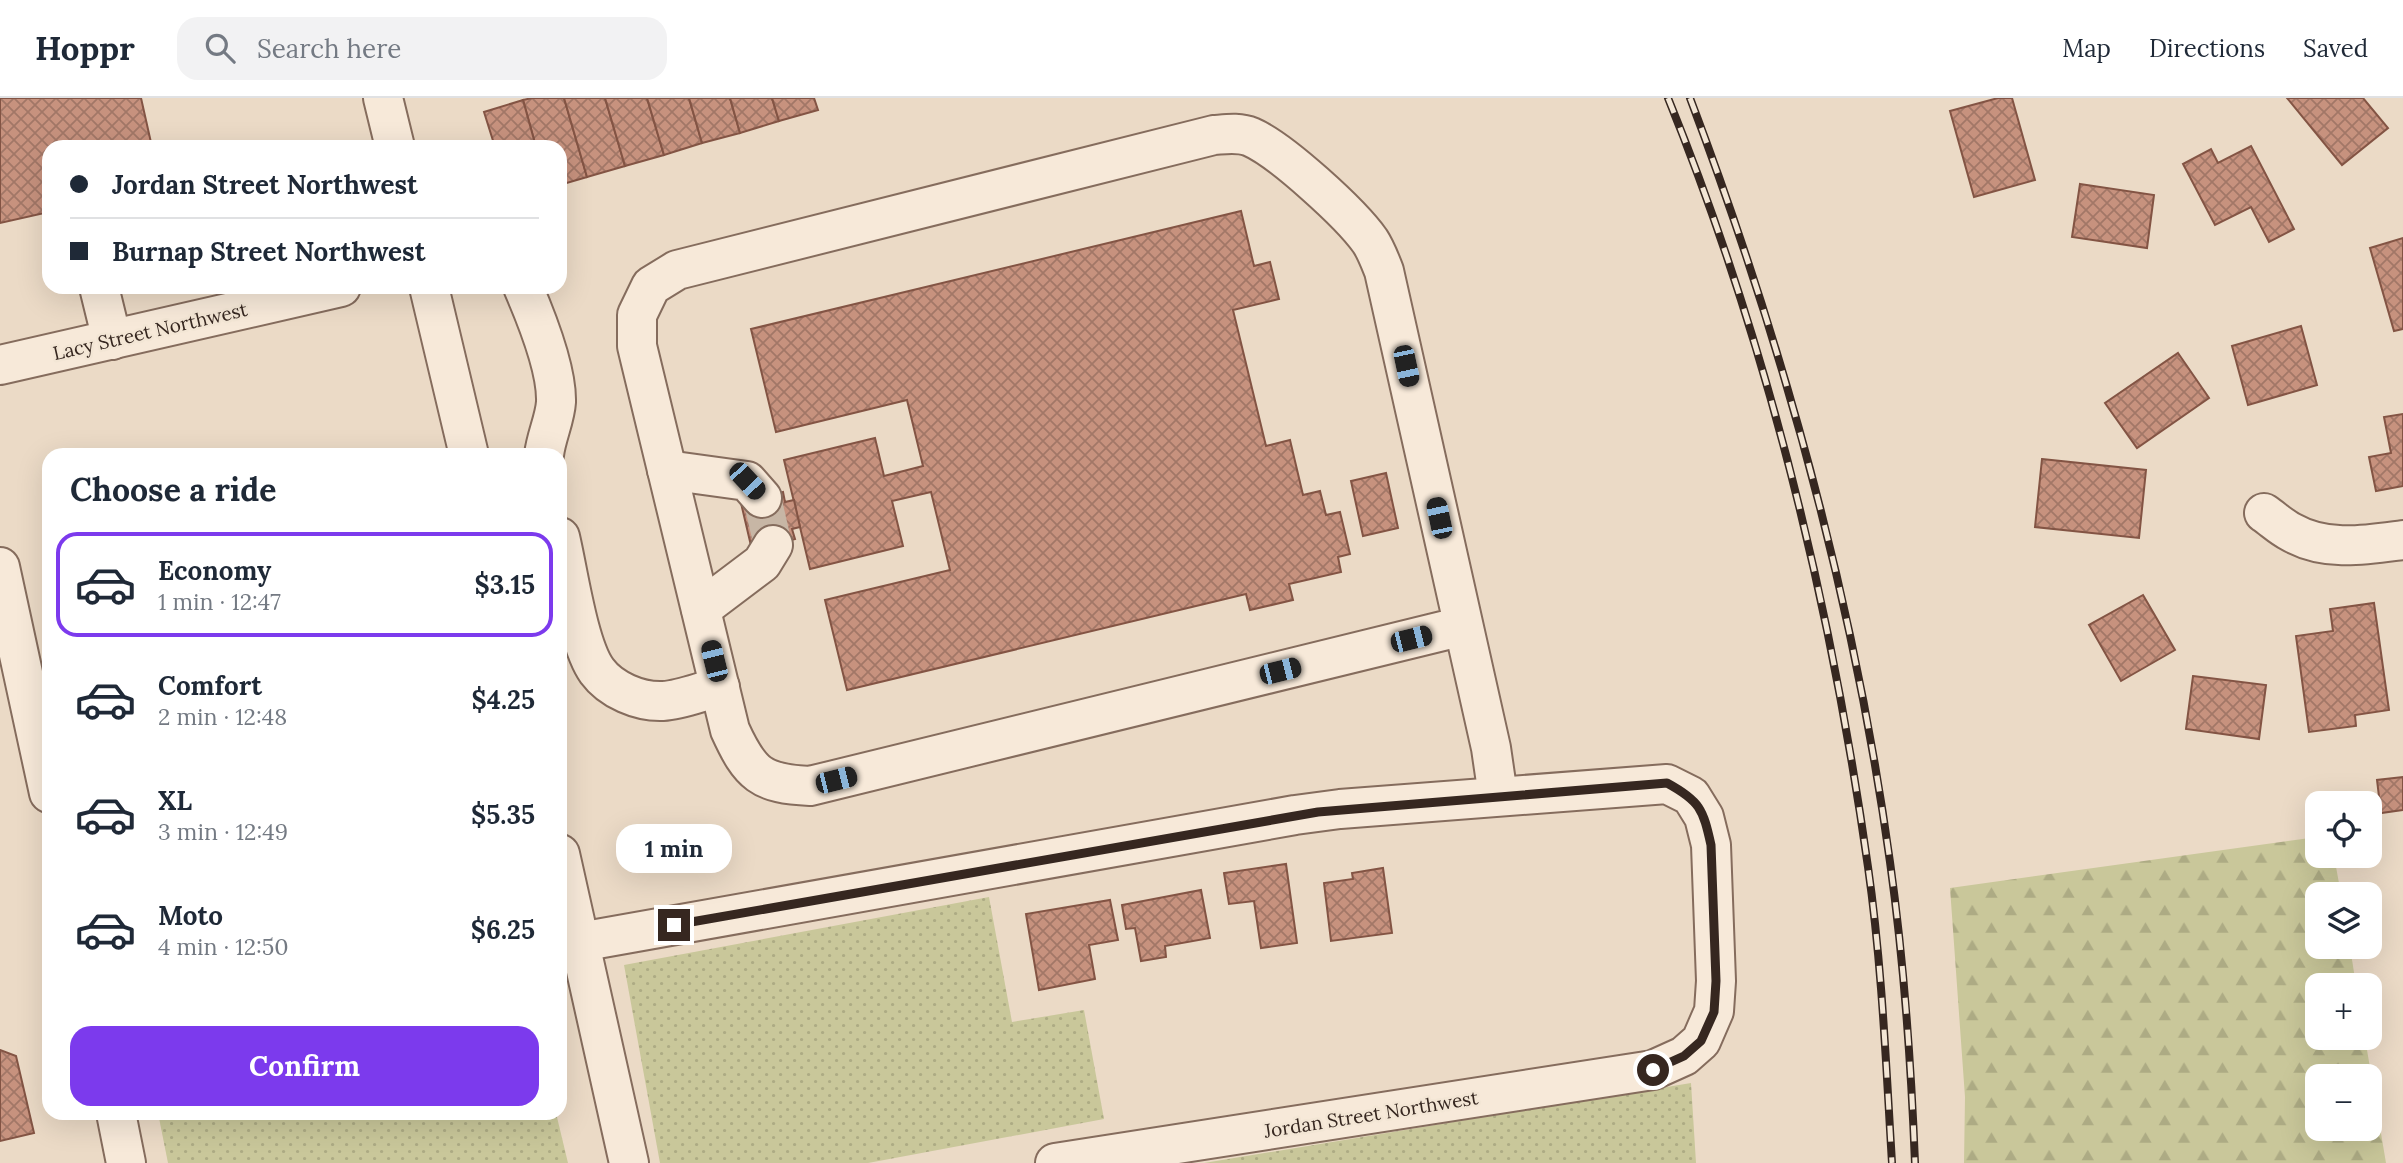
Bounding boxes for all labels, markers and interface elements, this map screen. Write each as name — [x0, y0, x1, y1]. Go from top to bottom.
search box — [177, 17, 667, 80]
text: Hoppr — [35, 27, 135, 69]
icon: search — [201, 29, 239, 67]
text: Search here — [257, 32, 401, 65]
text: Map — [2062, 33, 2111, 64]
text: Directions — [2149, 33, 2265, 64]
text: Saved — [2303, 33, 2368, 64]
text: Jordan Street Northwest — [112, 168, 418, 201]
text: Burnap Street Northwest — [112, 235, 425, 268]
street label: Lacy Street Northwest — [50, 297, 250, 365]
car — [1392, 343, 1421, 389]
car — [725, 458, 770, 504]
text: Choose a ride — [70, 469, 277, 510]
car — [1425, 495, 1454, 541]
icon: car — [74, 553, 137, 616]
text: Economy — [158, 554, 271, 587]
text: $3.15 — [474, 568, 535, 601]
text: 1 min · 12:47 — [158, 587, 281, 616]
car — [1389, 624, 1434, 654]
car — [699, 638, 730, 684]
car — [1258, 656, 1303, 686]
icon: car — [74, 668, 137, 731]
text: Comfort — [158, 669, 262, 702]
text: $4.25 — [472, 683, 535, 716]
text: 2 min · 12:48 — [158, 702, 287, 731]
car — [814, 765, 859, 795]
icon: car — [74, 783, 137, 846]
text: XL — [158, 784, 192, 817]
map controls — [2305, 791, 2382, 1141]
button: locate — [2305, 791, 2382, 868]
text: $5.35 — [471, 798, 535, 831]
text: 3 min · 12:49 — [158, 817, 288, 846]
callout: 1 min — [616, 824, 732, 872]
text: 1 min — [645, 834, 703, 863]
button: layers — [2305, 882, 2382, 959]
icon: car — [74, 898, 137, 961]
text: Moto — [158, 899, 223, 932]
route end — [658, 909, 690, 941]
text: $6.25 — [471, 913, 535, 946]
text: 4 min · 12:50 — [158, 932, 289, 961]
button: + — [2305, 973, 2382, 1050]
button: Confirm — [70, 1026, 539, 1106]
route start — [1637, 1054, 1669, 1086]
button: − — [2305, 1064, 2382, 1141]
street label: Jordan Street Northwest — [1261, 1085, 1480, 1143]

